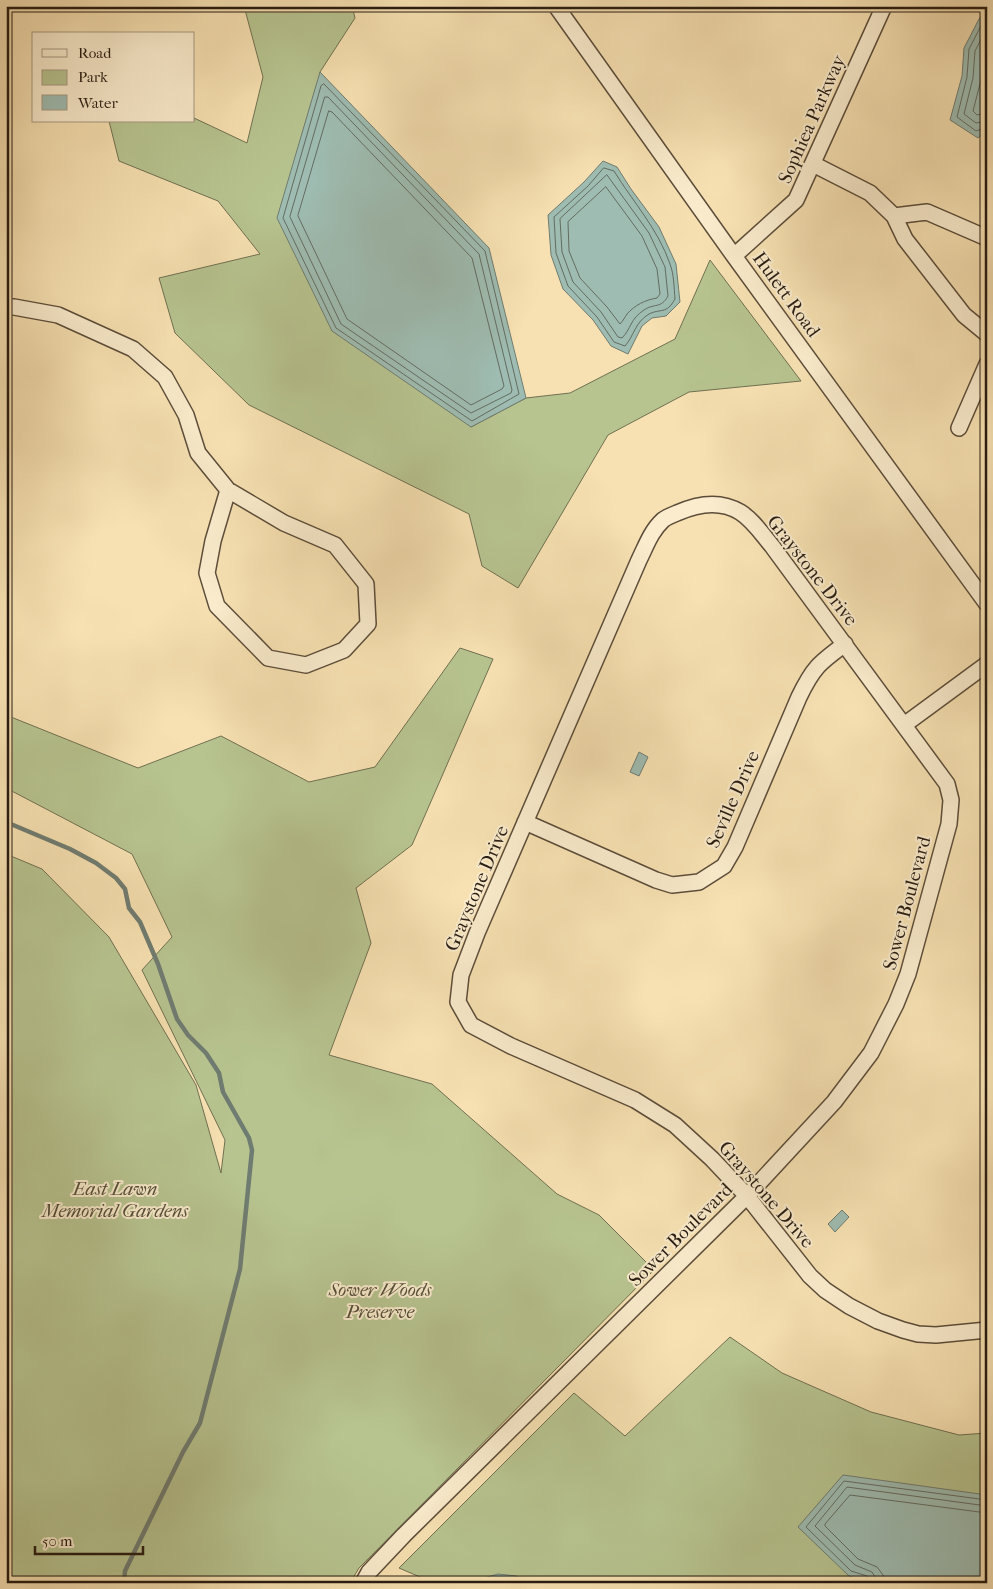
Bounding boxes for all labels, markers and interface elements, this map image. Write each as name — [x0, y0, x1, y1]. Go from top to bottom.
legend — [32, 32, 195, 122]
text: Road — [78, 44, 112, 62]
street label: Sophiea Parkway — [774, 51, 850, 187]
text: Park — [78, 68, 108, 86]
text: Water — [77, 94, 118, 112]
street label: Hulett Road — [748, 248, 825, 342]
street label: Graystone Drive — [762, 511, 862, 630]
street label: Seville Drive — [702, 747, 764, 852]
street label: Graystone Drive — [441, 822, 513, 954]
street label: Sower Boulevard — [879, 833, 936, 973]
street label: Graystone Drive — [714, 1137, 819, 1253]
park label: East Lawn Memorial Gardens — [40, 1178, 189, 1222]
street label: Sower Boulevard — [624, 1178, 738, 1291]
park label: Sower Woods Preserve — [328, 1279, 432, 1323]
scale bar — [35, 1524, 142, 1556]
text: 50 m — [42, 1532, 73, 1550]

